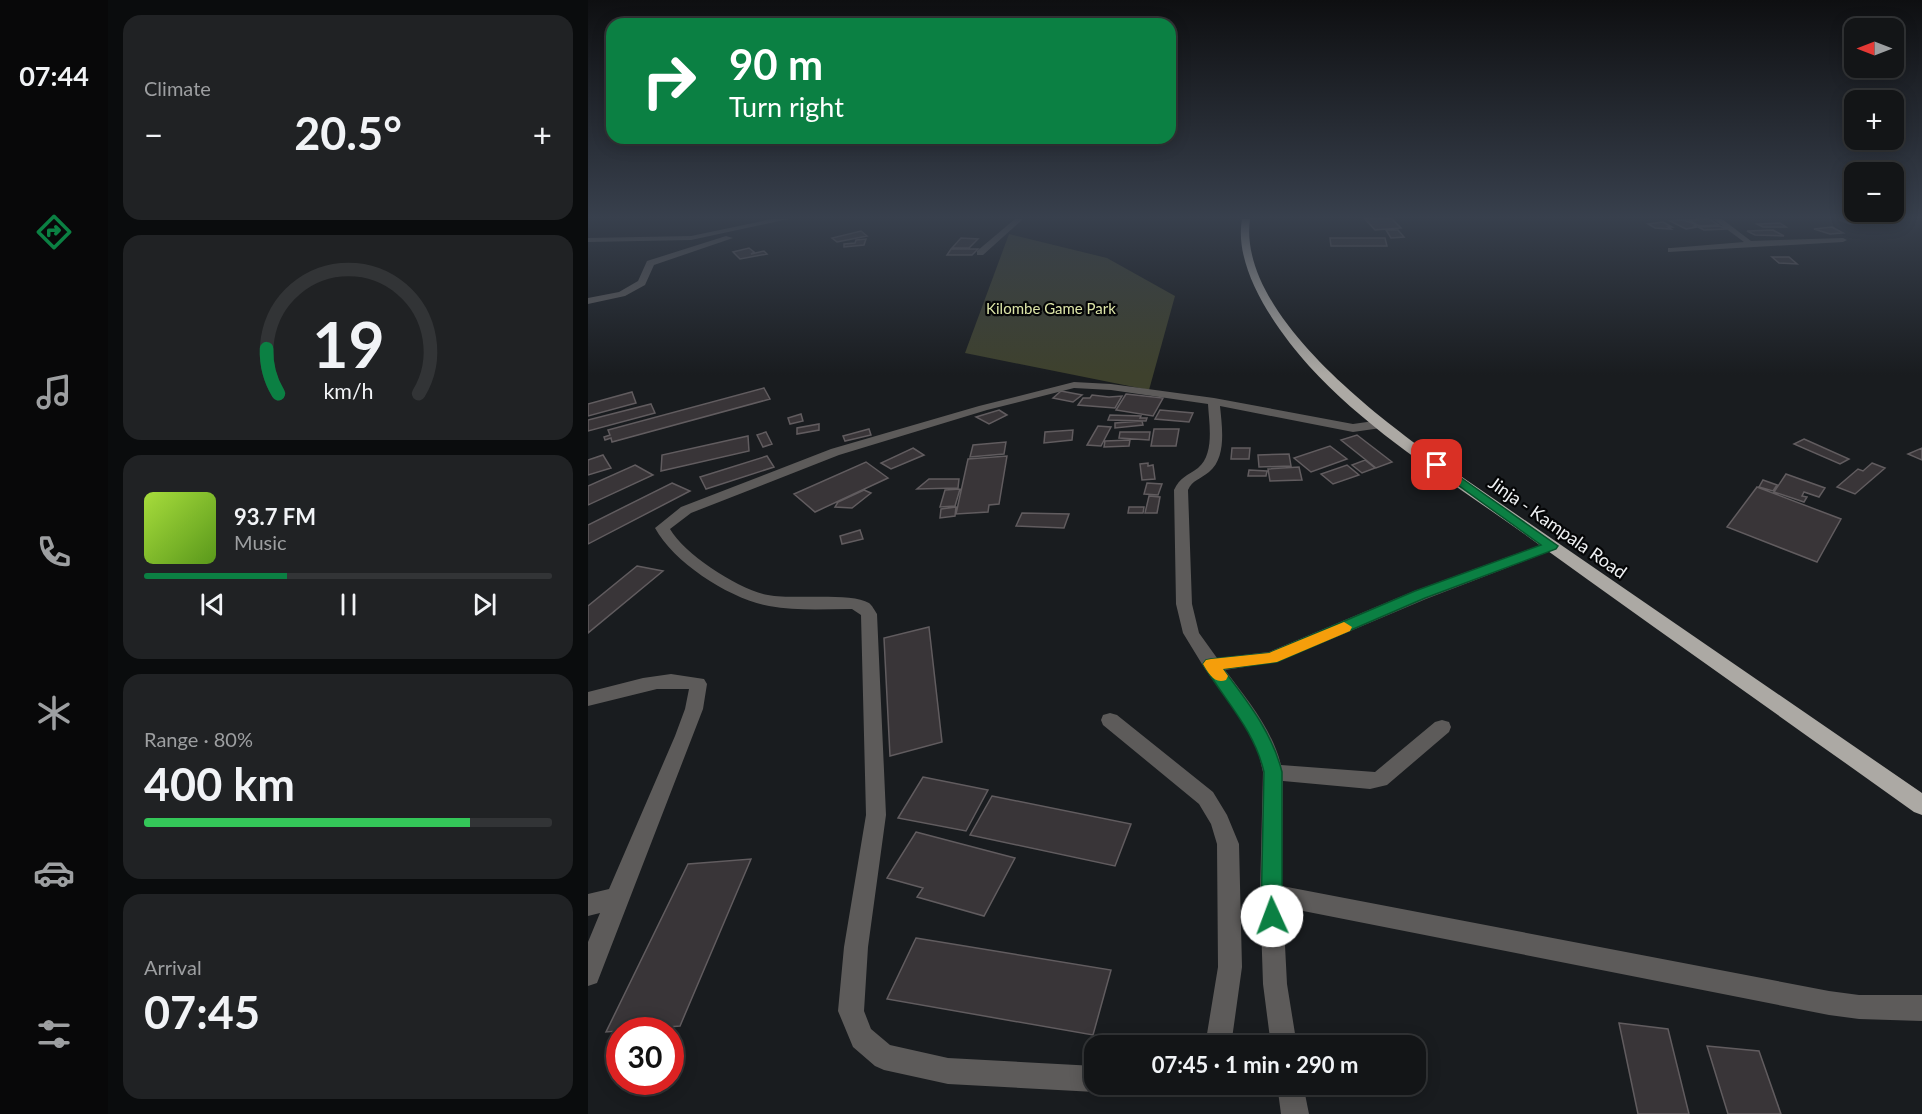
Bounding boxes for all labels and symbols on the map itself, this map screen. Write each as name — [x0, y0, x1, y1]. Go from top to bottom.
north arrow — [1844, 18, 1904, 78]
park label: Kilombe Game Park — [986, 299, 1116, 317]
pin — [1411, 439, 1462, 490]
street label: Jinja - Kampala Road — [1485, 471, 1631, 583]
position arrow — [1240, 884, 1304, 948]
speed limit sign: 30 — [606, 1017, 684, 1095]

